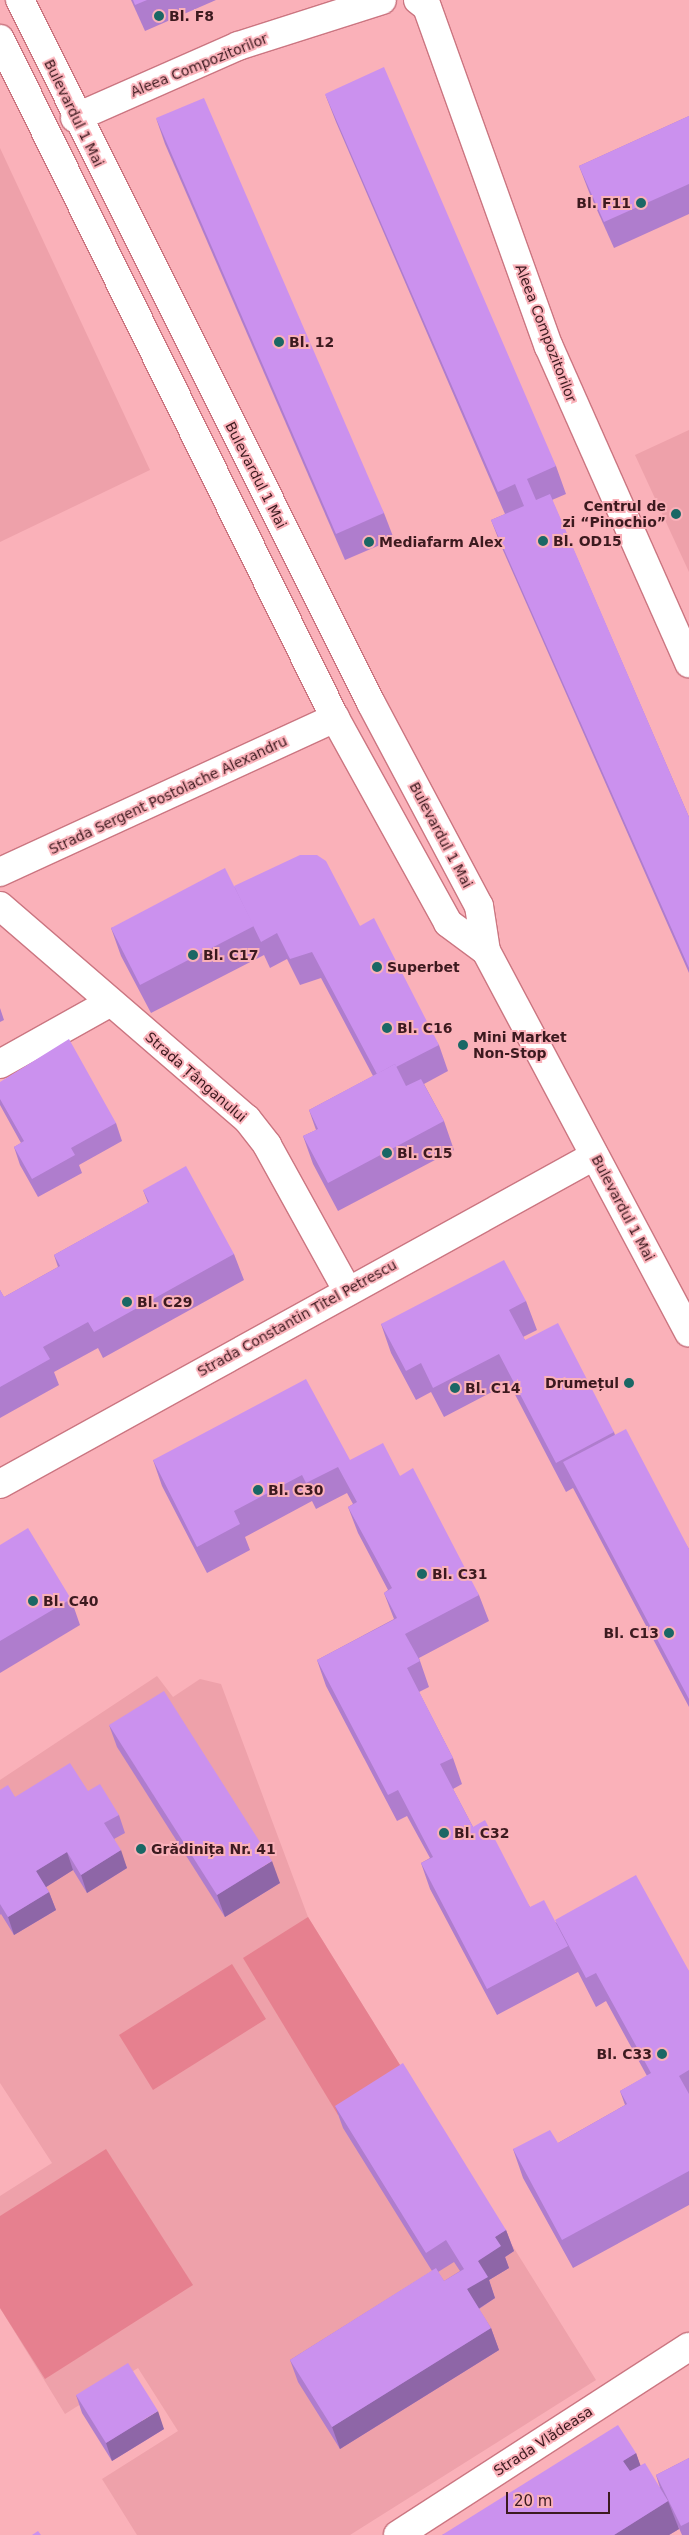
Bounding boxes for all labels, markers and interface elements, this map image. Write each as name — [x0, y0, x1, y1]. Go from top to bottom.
place label: Bl. F8 — [169, 8, 214, 24]
marker: Bl. F8 — [153, 10, 165, 22]
street label: Aleea Compozitorilor — [128, 30, 270, 100]
street label: Bulevardul 1 Mai — [41, 57, 107, 169]
place label: Bl. F11 — [576, 195, 631, 211]
marker: Bl. F11 — [635, 197, 647, 209]
street label: Aleea Compozitorilor — [512, 262, 580, 404]
place label: Bl. 12 — [289, 334, 334, 350]
marker: Bl. 12 — [273, 336, 285, 348]
street label: Bulevardul 1 Mai — [222, 419, 290, 531]
place label: Centrul de zi “Pinochio” — [562, 498, 666, 530]
marker: Centrul de zi “Pinochio” — [670, 508, 682, 520]
place label: Bl. OD15 — [553, 533, 622, 549]
place label: Mediafarm Alex — [379, 534, 503, 550]
marker: Bl. OD15 — [537, 535, 549, 547]
marker: Mediafarm Alex — [363, 536, 375, 548]
street label: Strada Sergent Postolache Alexandru — [46, 732, 290, 858]
street label: Bulevardul 1 Mai — [406, 779, 476, 891]
place label: Bl. C17 — [203, 947, 258, 963]
marker: Bl. C17 — [187, 949, 199, 961]
place label: Superbet — [387, 959, 460, 975]
marker: Superbet — [371, 961, 383, 973]
place label: Bl. C16 — [397, 1020, 452, 1036]
marker: Bl. C16 — [381, 1022, 393, 1034]
street label: Strada Țânganului — [142, 1029, 250, 1125]
place label: Mini Market Non-Stop — [473, 1029, 567, 1062]
marker: Mini Market Non-Stop — [457, 1039, 469, 1051]
place label: Bl. C15 — [397, 1145, 452, 1161]
marker: Bl. C15 — [381, 1147, 393, 1159]
street label: Bulevardul 1 Mai — [588, 1152, 658, 1264]
street label: Strada Constantin Titel Petrescu — [194, 1256, 400, 1380]
place label: Bl. C29 — [137, 1294, 192, 1310]
marker: Bl. C29 — [121, 1296, 133, 1308]
place label: Drumețul — [545, 1375, 619, 1391]
marker: Drumețul — [623, 1377, 635, 1389]
place label: Bl. C14 — [465, 1380, 520, 1396]
marker: Bl. C14 — [449, 1382, 461, 1394]
place label: Bl. C30 — [268, 1482, 323, 1498]
marker: Bl. C30 — [252, 1484, 264, 1496]
place label: Bl. C31 — [432, 1566, 487, 1582]
marker: Bl. C31 — [416, 1568, 428, 1580]
place label: Bl. C40 — [43, 1593, 98, 1609]
marker: Bl. C40 — [27, 1595, 39, 1607]
place label: Bl. C13 — [604, 1625, 659, 1641]
marker: Bl. C13 — [663, 1627, 675, 1639]
place label: Bl. C32 — [454, 1825, 509, 1841]
marker: Bl. C32 — [438, 1827, 450, 1839]
place label: Grădinița Nr. 41 — [151, 1841, 276, 1857]
marker: Grădinița Nr. 41 — [135, 1843, 147, 1855]
place label: Bl. C33 — [597, 2046, 652, 2062]
marker: Bl. C33 — [656, 2048, 668, 2060]
street label: Strada Vlădeasa — [490, 2403, 596, 2479]
scale bar — [509, 2482, 613, 2514]
text: 20 m — [514, 2492, 552, 2510]

